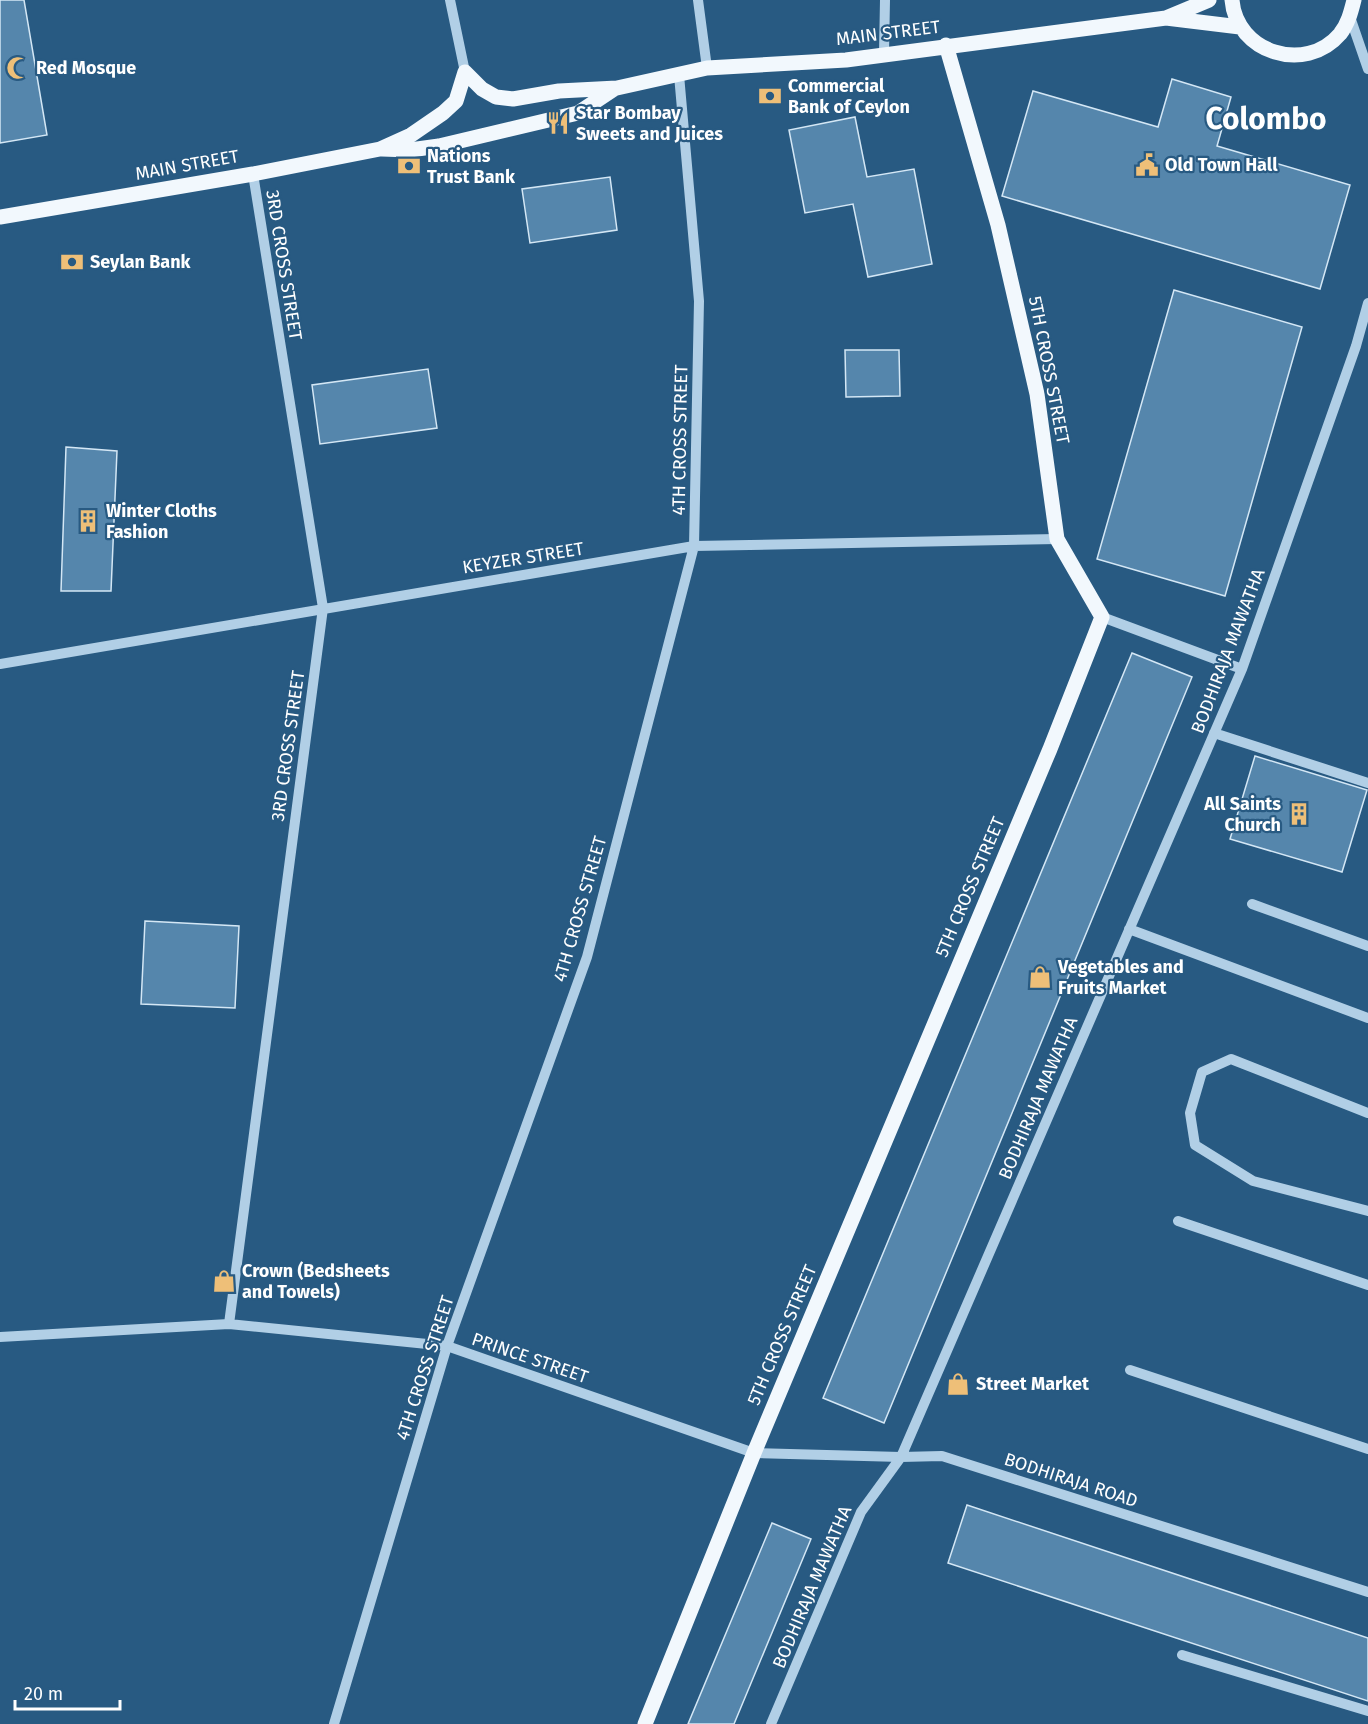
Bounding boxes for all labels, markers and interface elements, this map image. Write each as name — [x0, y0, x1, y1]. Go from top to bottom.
street label: MAIN STREET — [835, 16, 942, 50]
mosque icon: Red Mosque — [5, 55, 31, 81]
place label: Red Mosque — [36, 57, 136, 79]
place label: Commercial Bank of Ceylon — [788, 75, 910, 118]
bank icon: Commercial Bank of Ceylon — [757, 83, 783, 109]
district label: Colombo — [1205, 101, 1327, 137]
place label: Star Bombay Sweets and Juices — [576, 102, 723, 145]
restaurant icon: Star Bombay Sweets and Juices — [545, 110, 571, 136]
street label: MAIN STREET — [133, 145, 241, 185]
place label: Nations Trust Bank — [427, 145, 516, 188]
public building icon: Old Town Hall — [1134, 152, 1160, 178]
bank icon: Nations Trust Bank — [396, 153, 422, 179]
place label: Old Town Hall — [1165, 154, 1278, 176]
street label: 3RD CROSS STREET — [261, 188, 307, 342]
bank icon: Seylan Bank — [59, 249, 85, 275]
place label: Seylan Bank — [90, 251, 192, 273]
street label: 5TH CROSS STREET — [1024, 294, 1074, 447]
street label: 4TH CROSS STREET — [668, 364, 692, 515]
place label: Winter Cloths Fashion — [106, 500, 217, 543]
building icon: Winter Cloths Fashion — [75, 508, 101, 534]
street label: KEYZER STREET — [461, 537, 586, 578]
street label: BODHIRAJA MAWATHA — [1186, 565, 1270, 737]
street label: 3RD CROSS STREET — [267, 669, 310, 823]
place label: All Saints Church — [1203, 793, 1281, 836]
building icon: All Saints Church — [1286, 801, 1312, 827]
street label: 5TH CROSS STREET — [931, 813, 1010, 960]
street label: 4TH CROSS STREET — [549, 833, 612, 984]
place label: Vegetables and Fruits Market — [1057, 956, 1184, 999]
shop icon: Vegetables and Fruits Market — [1027, 964, 1053, 990]
street label: BODHIRAJA MAWATHA — [994, 1013, 1083, 1183]
place label: Crown (Bedsheets and Towels) — [242, 1260, 390, 1303]
street label: 5TH CROSS STREET — [743, 1261, 822, 1408]
shop icon: Crown (Bedsheets and Towels) — [211, 1268, 237, 1294]
street label: 4TH CROSS STREET — [391, 1292, 459, 1443]
street label: PRINCE STREET — [469, 1328, 592, 1388]
shop icon: Street Market — [945, 1371, 971, 1397]
place label: Street Market — [976, 1373, 1090, 1395]
street label: BODHIRAJA ROAD — [1001, 1448, 1141, 1512]
street label: BODHIRAJA MAWATHA — [768, 1502, 857, 1672]
scale bar — [15, 1673, 120, 1711]
text: 20 m — [24, 1683, 63, 1705]

